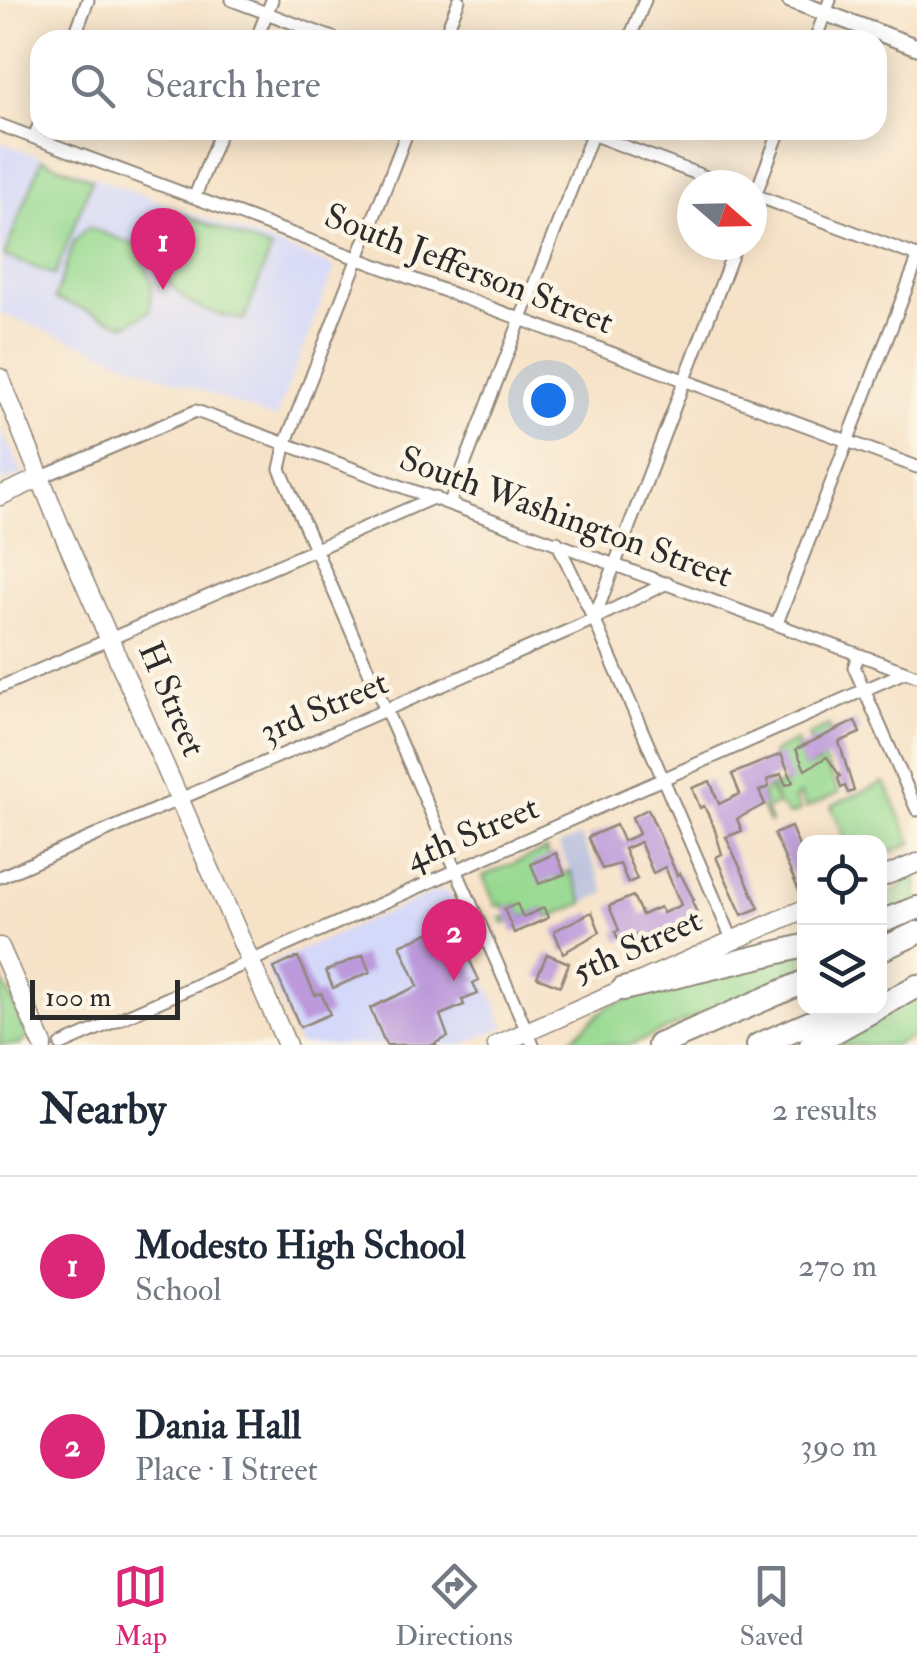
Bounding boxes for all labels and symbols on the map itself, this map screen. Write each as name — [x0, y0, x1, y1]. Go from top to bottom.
north arrow — [677, 170, 767, 260]
street label: South Jefferson Street — [318, 194, 620, 344]
pin: 1 — [130, 208, 196, 290]
your location — [523, 375, 574, 426]
street label: South Washington Street — [394, 436, 738, 598]
street label: H Street — [128, 635, 216, 763]
street label: 3rd Street — [253, 660, 395, 754]
street label: 4th Street — [399, 785, 545, 881]
pin: 2 — [422, 898, 486, 981]
street label: 5th Street — [566, 898, 708, 994]
scale bar — [30, 975, 180, 1020]

